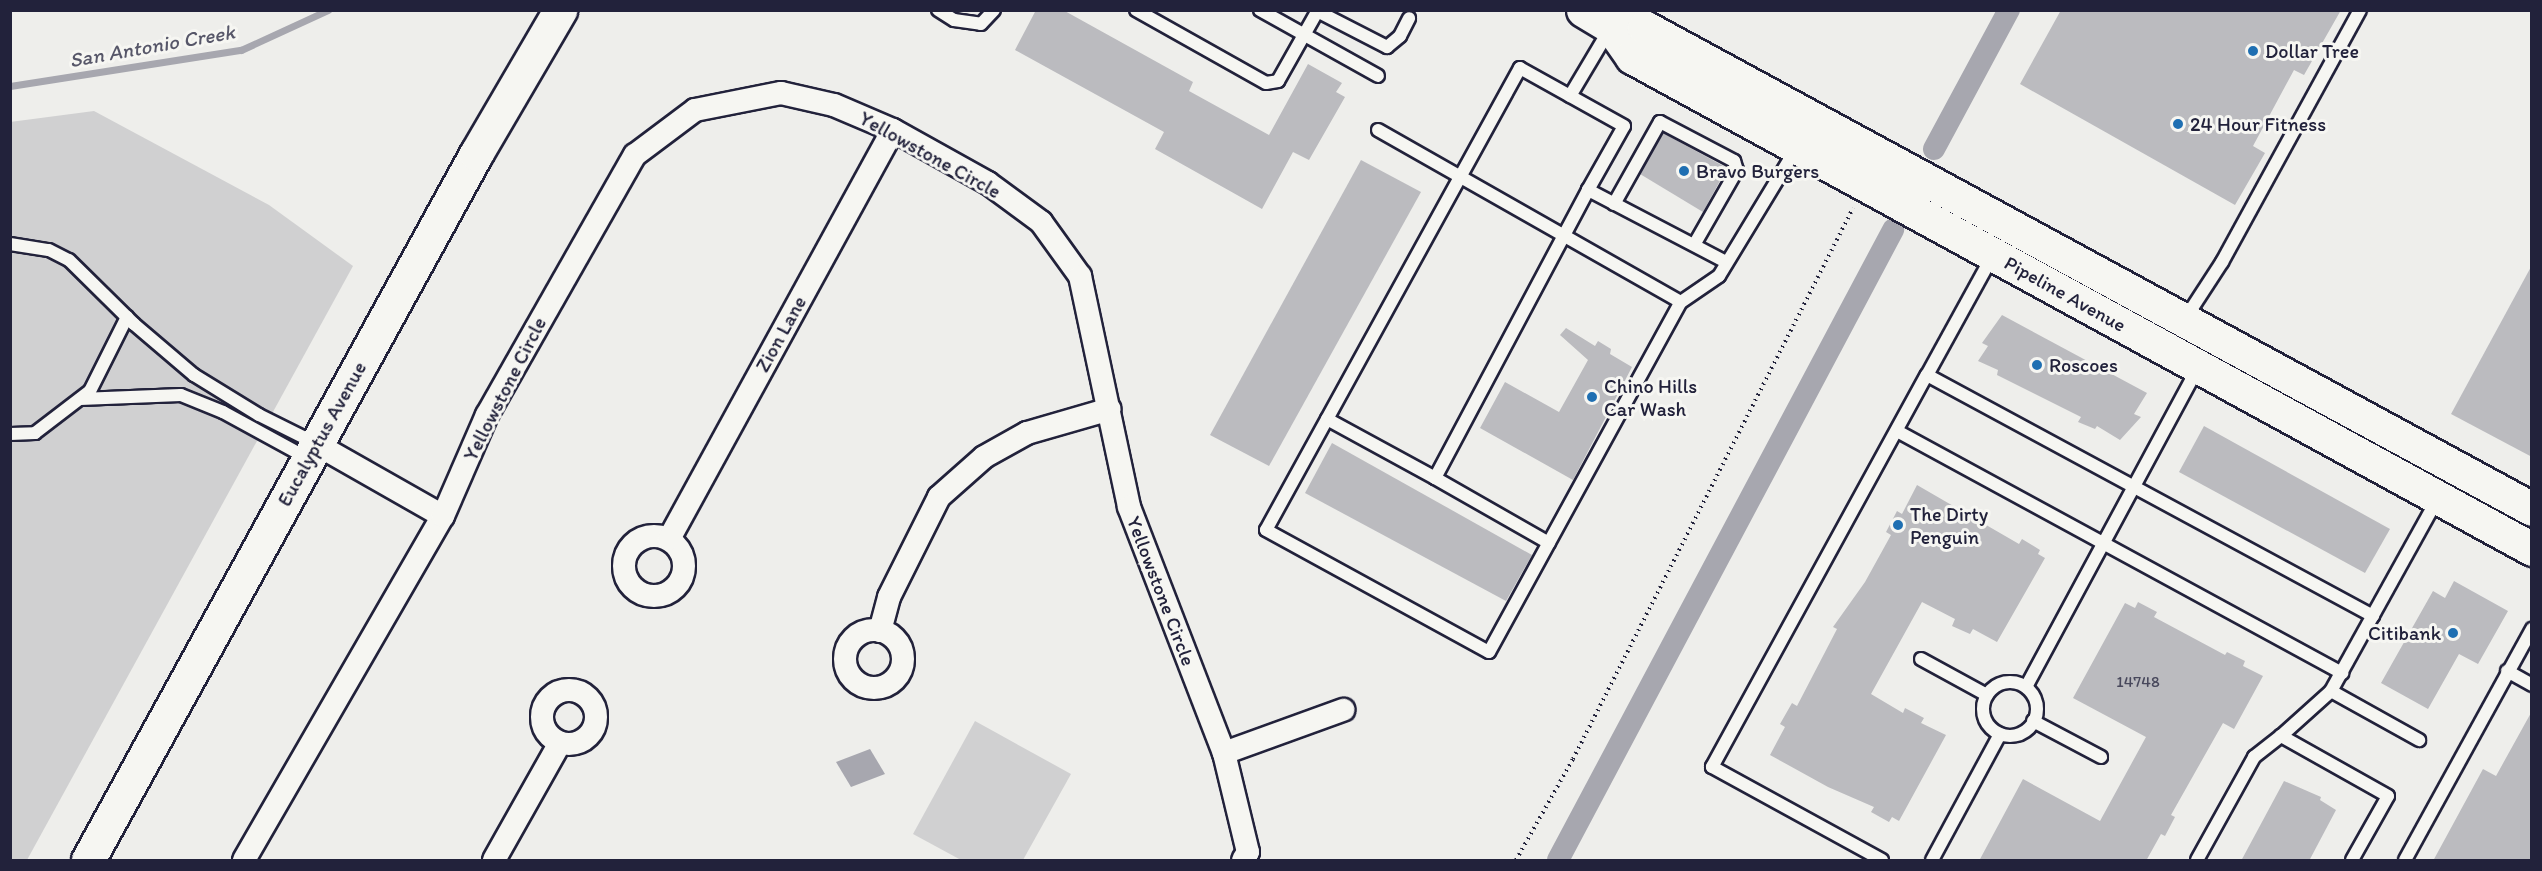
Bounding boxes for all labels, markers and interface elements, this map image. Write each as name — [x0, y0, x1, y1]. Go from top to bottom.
water label: San Antonio Creek — [67, 19, 237, 73]
place label: Dollar Tree — [2265, 39, 2359, 63]
marker: Dollar Tree — [2246, 44, 2260, 58]
street label: Yellowstone Circle — [855, 106, 1005, 204]
place label: 24 Hour Fitness — [2190, 112, 2325, 136]
marker: 24 Hour Fitness — [2171, 117, 2185, 131]
place label: Bravo Burgers — [1696, 159, 1820, 183]
marker: Bravo Burgers — [1677, 164, 1691, 178]
street label: Pipeline Avenue — [2000, 251, 2130, 337]
street label: Zion Lane — [750, 292, 812, 376]
street label: Yellowstone Circle — [458, 313, 552, 465]
place label: Roscoes — [2049, 353, 2118, 377]
street label: Eucalyptus Avenue — [272, 358, 372, 510]
marker: Roscoes — [2030, 358, 2044, 372]
place label: Chino Hills Car Wash — [1604, 374, 1697, 421]
marker: Chino Hills Car Wash — [1585, 390, 1599, 404]
place label: The Dirty Penguin — [1910, 502, 1989, 549]
street label: Yellowstone Circle — [1121, 513, 1201, 669]
marker: The Dirty Penguin — [1891, 518, 1905, 532]
place label: Citibank — [2368, 621, 2441, 645]
marker: Citibank — [2446, 626, 2460, 640]
house number: 14748 — [2116, 672, 2160, 692]

